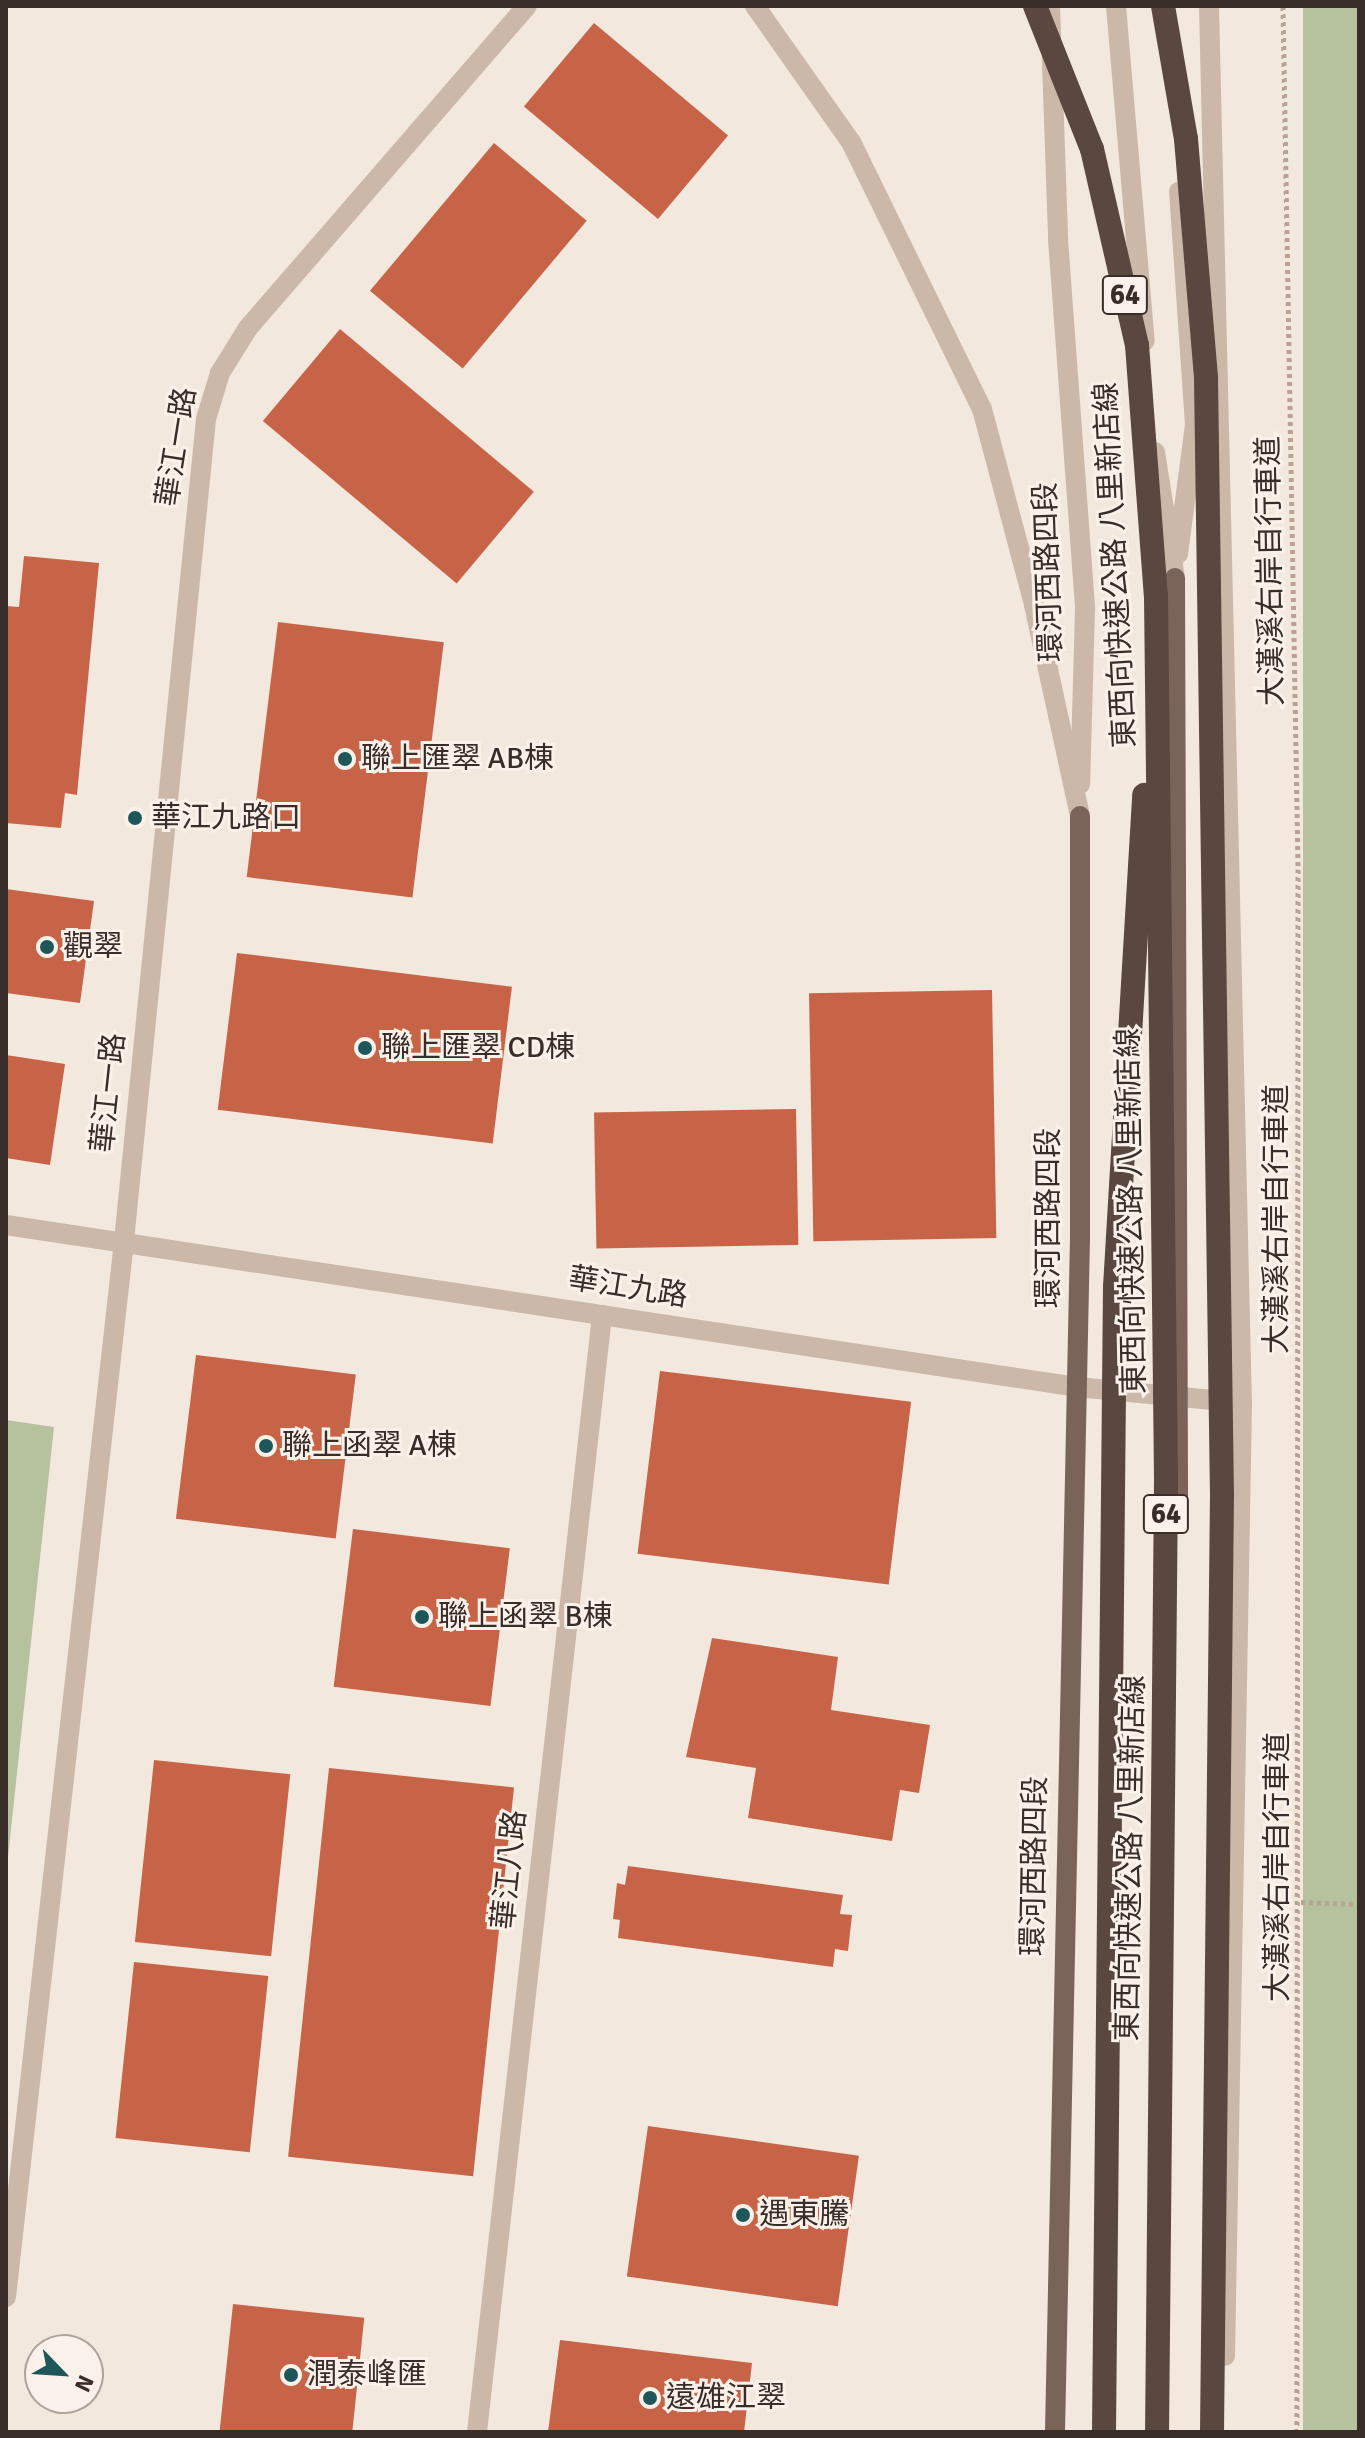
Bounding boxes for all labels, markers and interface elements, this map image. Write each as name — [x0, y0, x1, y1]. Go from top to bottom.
road number: 64 — [1101, 271, 1149, 319]
street label: 東西向快速公路 八里新店線 — [1088, 381, 1144, 749]
street label: 華江一路 — [150, 385, 204, 509]
street label: 大漢溪右岸自行車道 — [1251, 436, 1291, 706]
street label: 環河西路四段 — [1028, 481, 1070, 663]
place label: 聯上匯翠 AB棟 — [361, 741, 554, 777]
marker: 聯上匯翠 AB棟 — [336, 750, 354, 768]
place label: 華江九路口 — [151, 800, 301, 836]
marker: 華江九路口 — [126, 809, 144, 827]
place label: 觀翠 — [63, 929, 123, 965]
marker: 觀翠 — [38, 938, 56, 956]
street label: 東西向快速公路 八里新店線 — [1111, 1027, 1153, 1395]
place label: 聯上匯翠 CD棟 — [381, 1030, 575, 1066]
street label: 華江一路 — [85, 1031, 133, 1155]
marker: 聯上匯翠 CD棟 — [356, 1039, 374, 1057]
street label: 大漢溪右岸自行車道 — [1259, 1084, 1295, 1354]
street label: 環河西路四段 — [1031, 1128, 1067, 1308]
street label: 華江九路 — [566, 1261, 690, 1315]
place label: 聯上函翠 A棟 — [282, 1428, 457, 1464]
marker: 聯上函翠 A棟 — [257, 1437, 275, 1455]
road number: 64 — [1142, 1490, 1190, 1538]
place label: 聯上函翠 B棟 — [438, 1599, 613, 1635]
marker: 聯上函翠 B棟 — [413, 1608, 431, 1626]
street label: 東西向快速公路 八里新店線 — [1110, 1674, 1152, 2042]
street label: 大漢溪右岸自行車道 — [1260, 1732, 1296, 2002]
street label: 環河西路四段 — [1015, 1776, 1055, 1956]
street label: 華江八路 — [486, 1808, 534, 1932]
place label: 遇東騰 — [759, 2197, 849, 2233]
marker: 遇東騰 — [734, 2206, 752, 2224]
north arrow — [24, 2334, 104, 2414]
place label: 潤泰峰匯 — [307, 2357, 427, 2393]
marker: 潤泰峰匯 — [282, 2366, 300, 2384]
text: N — [69, 2371, 100, 2396]
place label: 遠雄江翠 — [666, 2380, 786, 2416]
marker: 遠雄江翠 — [641, 2389, 659, 2407]

